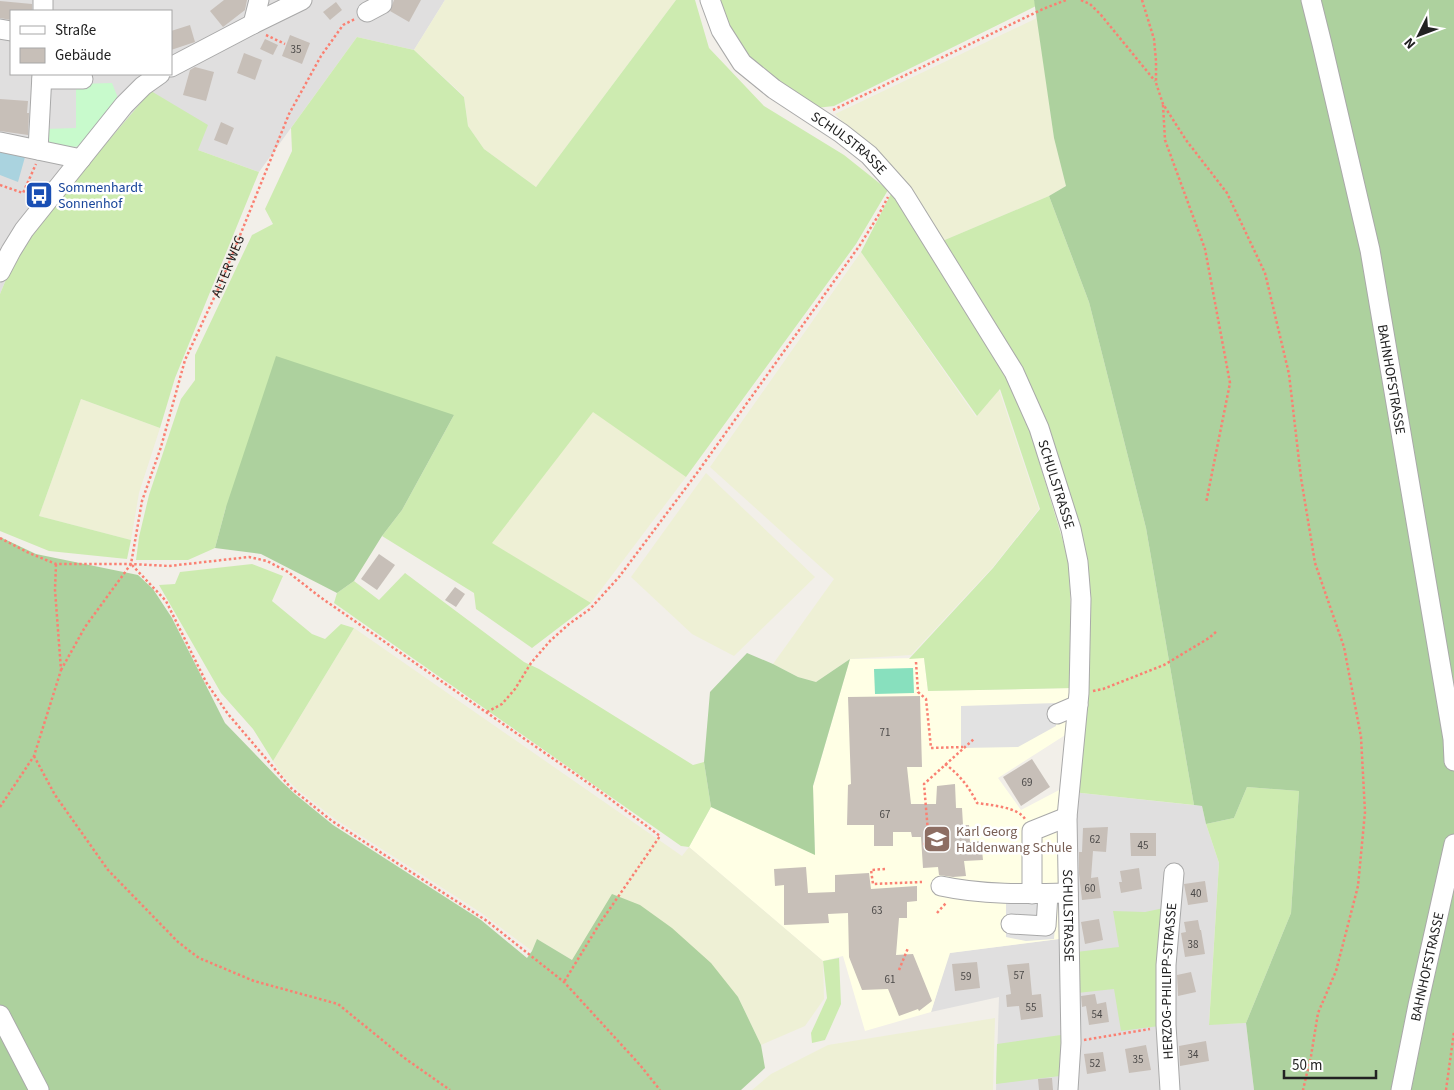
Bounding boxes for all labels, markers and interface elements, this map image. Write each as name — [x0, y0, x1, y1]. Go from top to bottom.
legend — [10, 10, 172, 75]
north arrow — [1394, 10, 1444, 60]
text: Straße — [55, 20, 96, 41]
text: N — [1400, 33, 1421, 53]
house number: 35 — [291, 42, 301, 57]
text: Gebäude — [55, 45, 111, 66]
street label: SCHULSTRASSE — [807, 107, 891, 180]
place label: Sommenhardt Sonnenhof — [58, 178, 143, 214]
bus stop icon: Sommenhardt Sonnenhof — [24, 180, 54, 210]
street label: ALTER WEG — [207, 232, 250, 301]
street label: BAHNHOFSTRASSE — [1372, 323, 1410, 436]
street label: SCHULSTRASSE — [1032, 437, 1079, 532]
house number: 71 — [880, 725, 890, 740]
house number: 69 — [1022, 775, 1032, 790]
house number: 67 — [880, 807, 890, 822]
place label: Karl Georg Haldenwang Schule — [956, 822, 1072, 858]
school or university icon: Karl Georg Haldenwang Schule — [922, 824, 952, 854]
house number: 62 — [1090, 832, 1100, 847]
house number: 45 — [1138, 838, 1148, 853]
street label: SCHULSTRASSE — [1057, 869, 1079, 962]
house number: 60 — [1085, 881, 1095, 896]
house number: 40 — [1191, 886, 1201, 901]
street label: HERZOG-PHILIPP-STRASSE — [1157, 902, 1182, 1060]
house number: 63 — [872, 903, 882, 918]
street label: BAHNHOFSTRASSE — [1406, 910, 1449, 1023]
house number: 38 — [1188, 937, 1199, 952]
house number: 57 — [1014, 968, 1024, 983]
house number: 59 — [961, 969, 971, 984]
house number: 61 — [885, 972, 895, 987]
house number: 55 — [1026, 1000, 1036, 1015]
house number: 54 — [1092, 1007, 1103, 1022]
house number: 34 — [1188, 1047, 1199, 1062]
scale bar — [1284, 1048, 1376, 1080]
house number: 35 — [1133, 1052, 1143, 1067]
text: 50 m — [1292, 1055, 1322, 1076]
house number: 52 — [1090, 1056, 1100, 1071]

